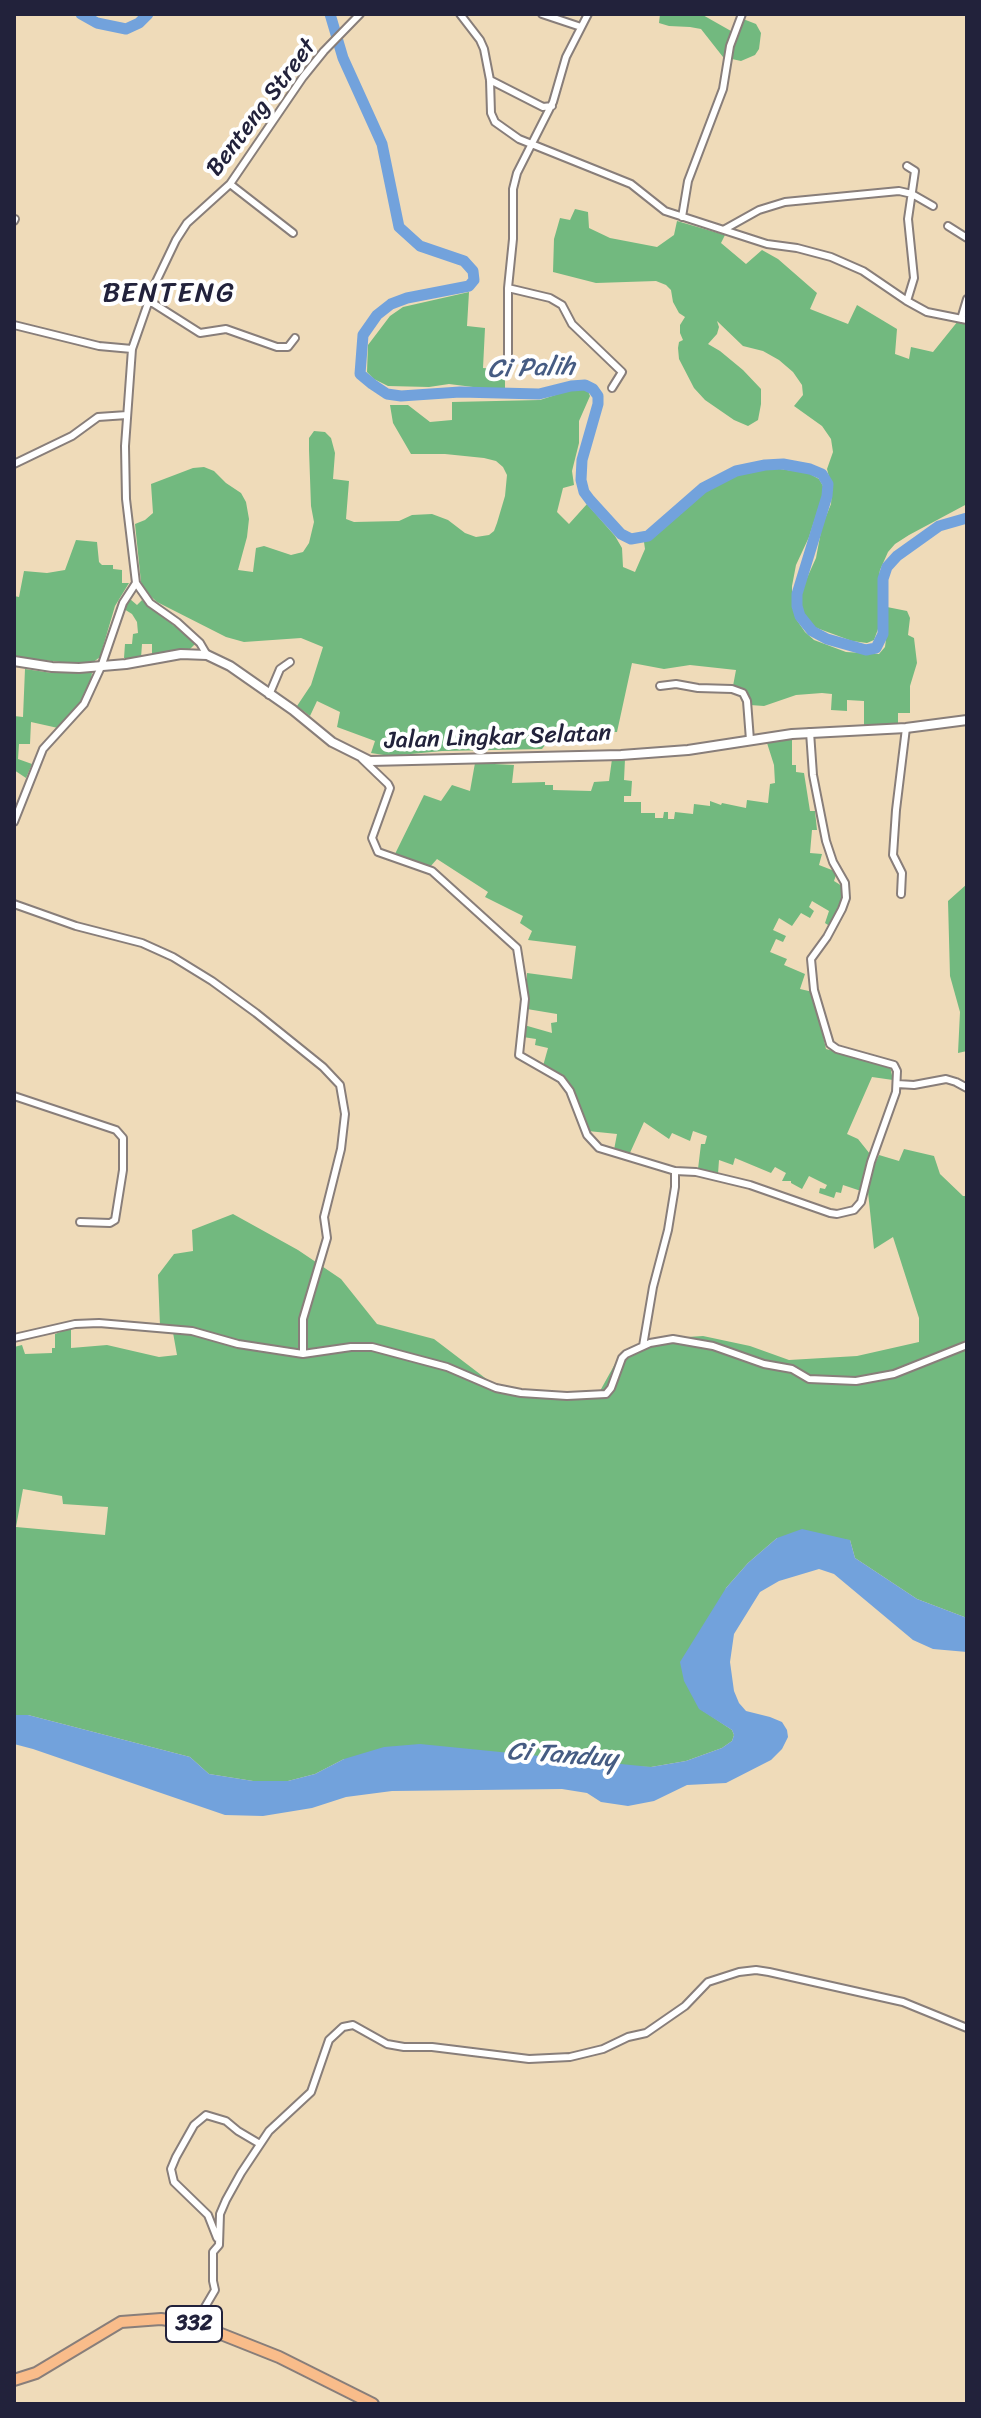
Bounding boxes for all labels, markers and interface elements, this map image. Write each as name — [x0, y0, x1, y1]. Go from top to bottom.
street label: Benteng Street — [201, 34, 323, 182]
district label: BENTENG — [103, 277, 235, 311]
water label: Ci Palih — [487, 352, 575, 386]
street label: Jalan Lingkar Selatan — [384, 720, 612, 756]
water label: Ci Tanduy — [506, 1737, 618, 1775]
road number: 332 — [166, 2306, 222, 2342]

